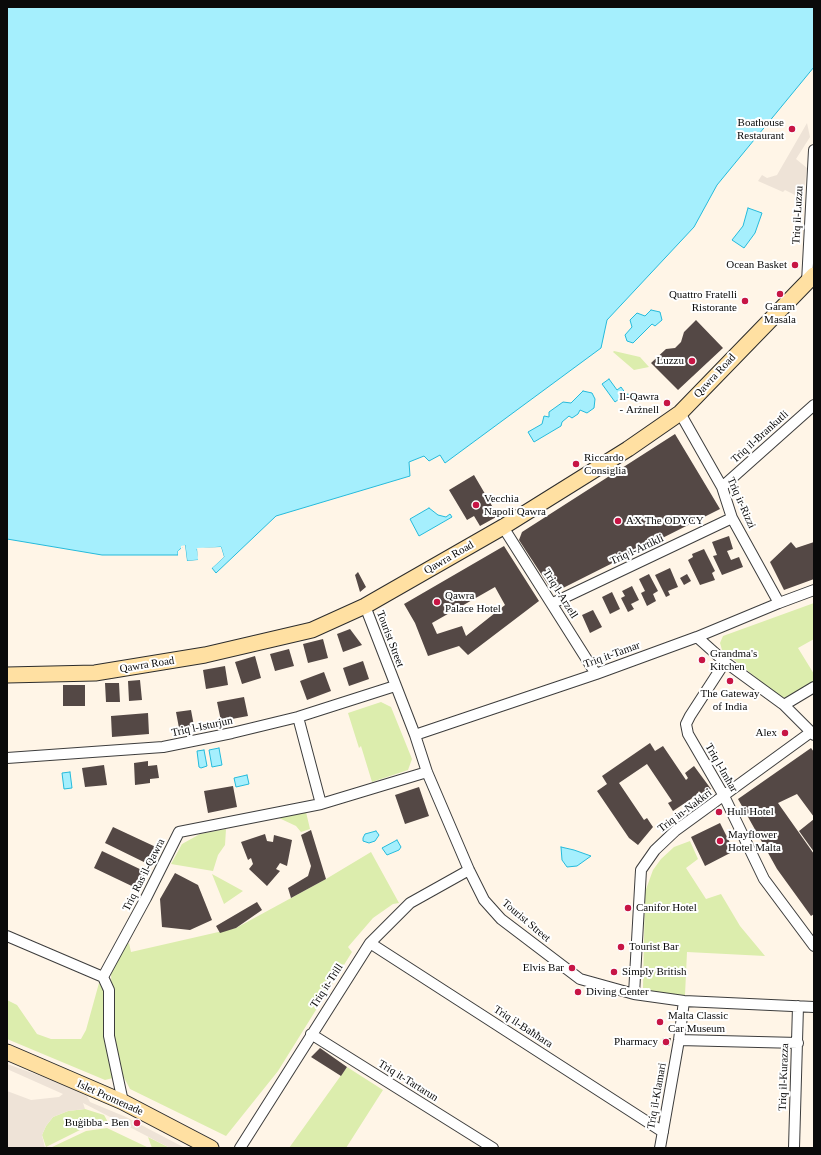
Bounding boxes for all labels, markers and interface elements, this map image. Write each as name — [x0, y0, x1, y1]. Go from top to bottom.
place label: Boathouse Restaurant — [737, 116, 784, 142]
marker: Boathouse Restaurant — [787, 124, 797, 134]
street label: Triq il-Luzzu — [790, 185, 806, 245]
place label: Ocean Basket — [726, 258, 787, 272]
marker: Ocean Basket — [790, 260, 800, 270]
place label: Quattro Fratelli Ristorante — [669, 288, 737, 314]
marker: Garam Masala — [775, 289, 785, 299]
marker: Quattro Fratelli Ristorante — [740, 296, 750, 306]
place label: Garam Masala — [764, 300, 796, 326]
street label: Qawra Road — [691, 351, 739, 401]
place label: Luzzu — [657, 354, 684, 368]
marker: Luzzu — [687, 356, 697, 366]
place label: Il-Qawra - Arżnell — [619, 390, 659, 416]
marker: Il-Qawra - Arżnell — [662, 398, 672, 408]
street label: Triq il-Brankutli — [729, 408, 791, 466]
place label: Riccardo Consiglia — [584, 451, 626, 477]
marker: Riccardo Consiglia — [571, 459, 581, 469]
street label: Triq ir-Rizzi — [724, 475, 758, 531]
place label: Vecchia Napoli Qawra — [484, 492, 546, 518]
marker: Vecchia Napoli Qawra — [471, 500, 481, 510]
place label: AX The ODYCY — [626, 514, 704, 528]
marker: AX The ODYCY — [613, 516, 623, 526]
street label: Triq l-Artikli — [608, 532, 666, 568]
street label: Qawra Road — [422, 538, 476, 578]
street label: Triq l-Arzell — [540, 567, 580, 621]
place label: Qawra Palace Hotel — [445, 589, 501, 615]
marker: Qawra Palace Hotel — [432, 597, 442, 607]
street label: Tourist Street — [373, 609, 407, 669]
street label: Triq it-Tamar — [582, 639, 642, 671]
place label: Grandma's Kitchen — [710, 647, 757, 673]
street label: Qawra Road — [119, 654, 175, 676]
marker: Grandma's Kitchen — [697, 655, 707, 665]
marker: The Gateway of India — [725, 676, 735, 686]
place label: The Gateway of India — [701, 687, 759, 713]
street label: Triq l-Isturjun — [170, 714, 234, 740]
place label: Alex — [756, 726, 777, 740]
marker: Alex — [780, 728, 790, 738]
street label: Triq l-Imħar — [702, 741, 740, 795]
street label: Triq in-Nakkri — [655, 786, 715, 836]
place label: Huli Hotel — [727, 805, 774, 819]
marker: Huli Hotel — [714, 807, 724, 817]
place label: Mayflower Hotel Malta — [728, 828, 781, 854]
marker: Mayflower Hotel Malta — [715, 836, 725, 846]
street label: Triq Ras il-Qawra — [120, 837, 168, 913]
street label: Tourist Street — [499, 897, 553, 945]
place label: Canifor Hotel — [636, 901, 697, 915]
marker: Canifor Hotel — [623, 903, 633, 913]
place label: Tourist Bar — [629, 940, 679, 954]
marker: Tourist Bar — [616, 942, 626, 952]
street label: Triq it-Trill — [308, 961, 346, 1011]
place label: Elvis Bar — [523, 961, 564, 975]
marker: Elvis Bar — [567, 963, 577, 973]
place label: Simply British — [622, 965, 686, 979]
marker: Simply British — [609, 967, 619, 977]
place label: Diving Center — [586, 985, 649, 999]
marker: Diving Center — [573, 987, 583, 997]
street label: Triq il-Baħħara — [491, 1003, 555, 1051]
place label: Malta Classic Car Museum — [668, 1009, 728, 1035]
marker: Malta Classic Car Museum — [655, 1017, 665, 1027]
place label: Pharmacy — [614, 1035, 658, 1049]
marker: Pharmacy — [661, 1037, 671, 1047]
street label: Triq il-Kurazza — [776, 1043, 792, 1111]
street label: Triq it-Tartarun — [376, 1057, 440, 1105]
street label: Triq il-Klamari — [645, 1062, 669, 1130]
street label: Islet Promenade — [75, 1077, 145, 1119]
place label: Buġibba - Ben — [65, 1116, 129, 1130]
marker: Buġibba - Ben — [132, 1118, 142, 1128]

